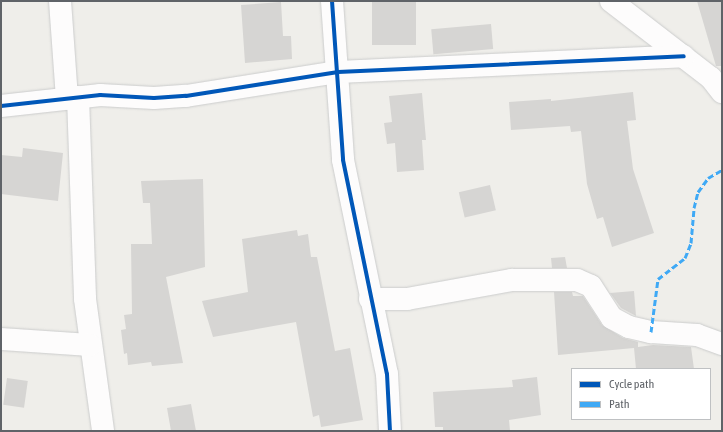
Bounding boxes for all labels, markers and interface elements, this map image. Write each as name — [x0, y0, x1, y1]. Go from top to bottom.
legend — [571, 368, 711, 420]
text: Cycle path — [609, 377, 654, 391]
text: Path — [609, 397, 630, 411]

